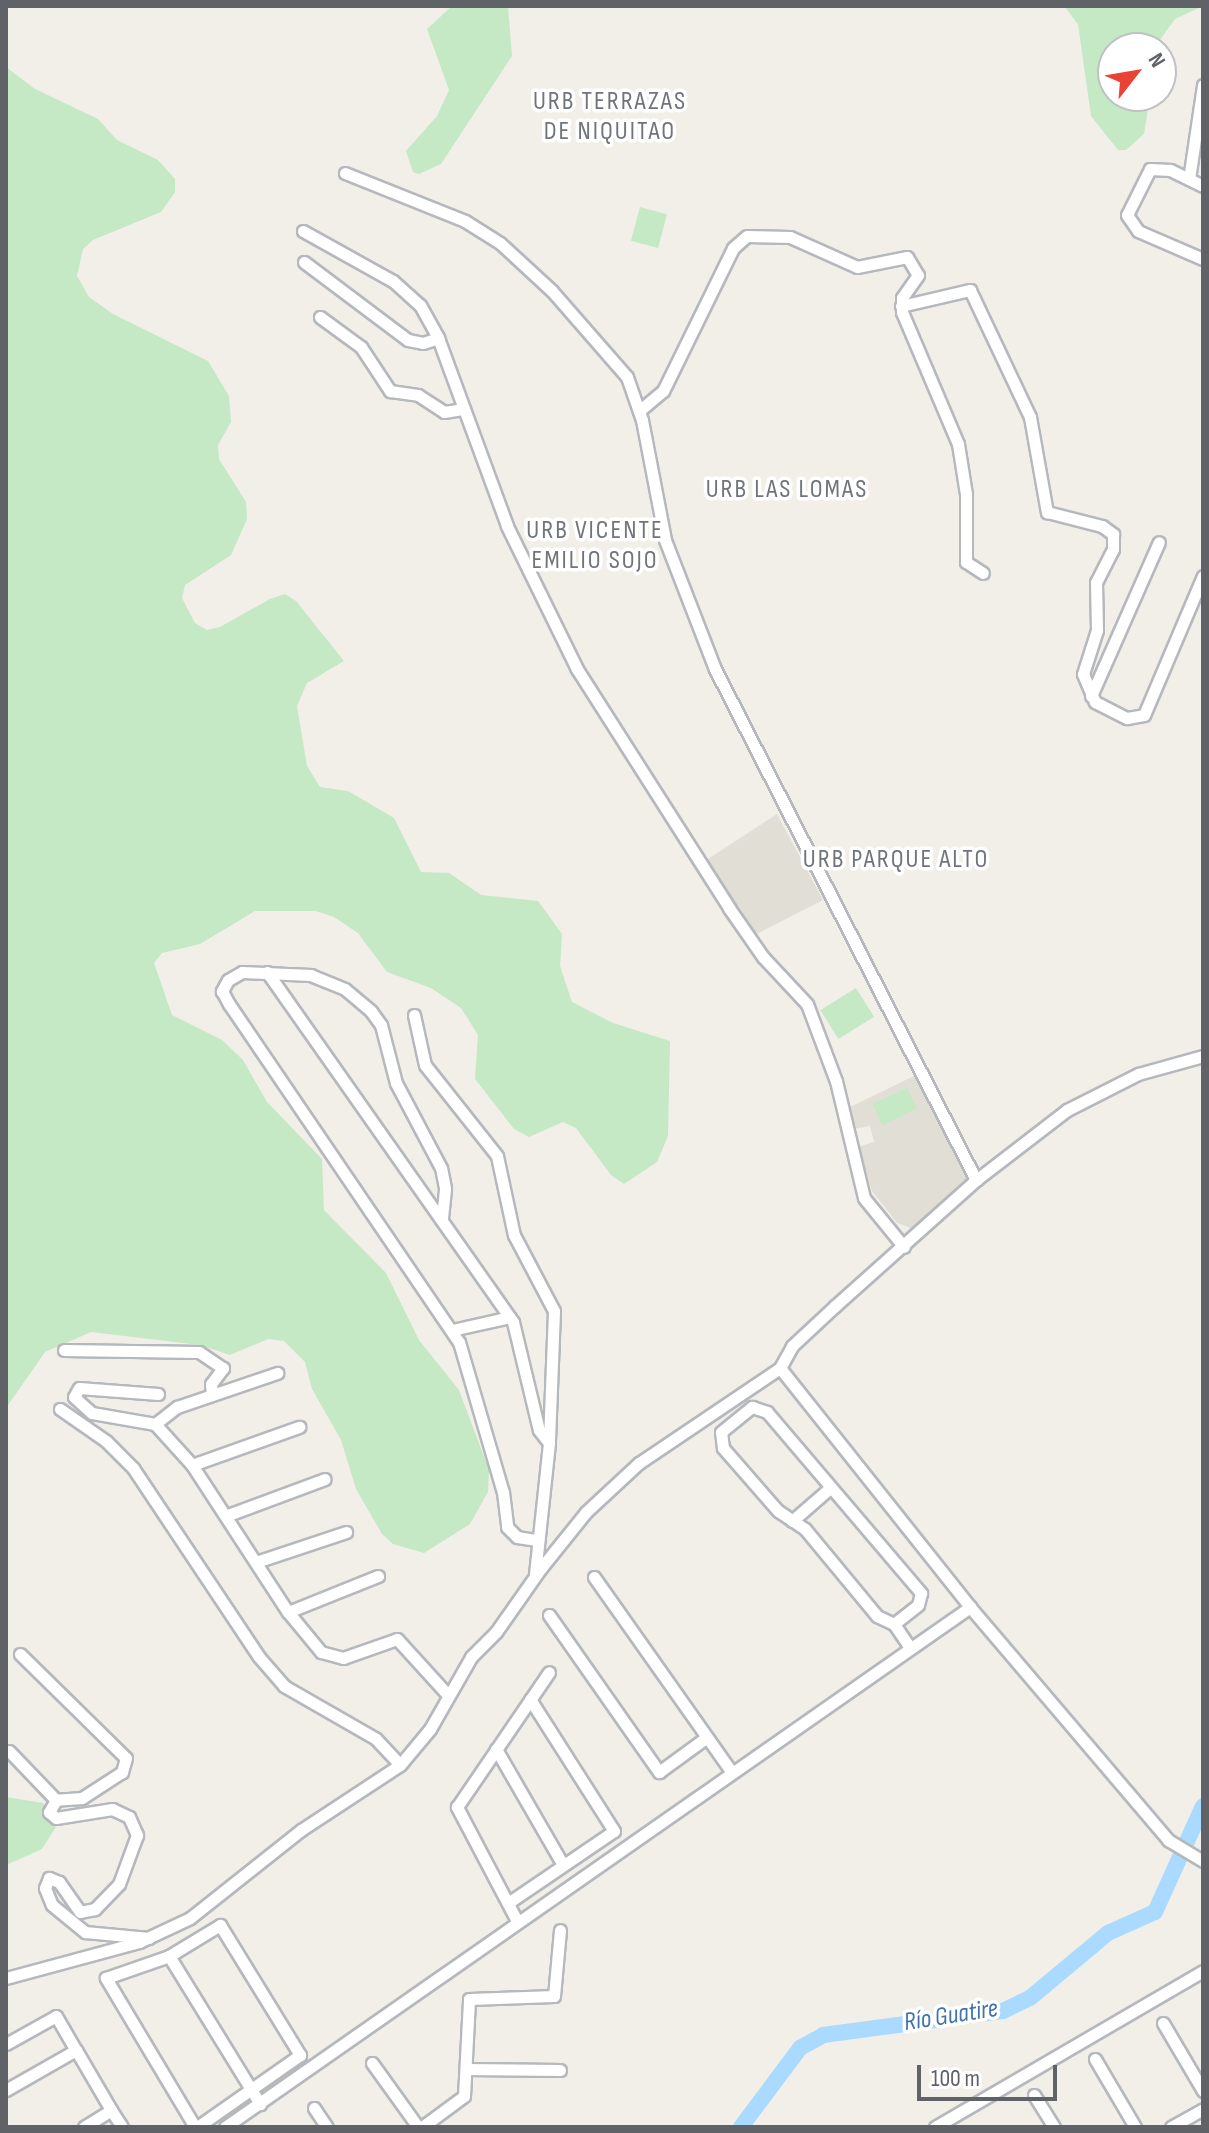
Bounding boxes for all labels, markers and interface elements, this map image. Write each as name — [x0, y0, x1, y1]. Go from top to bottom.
north arrow — [1097, 32, 1177, 112]
text: N — [1142, 48, 1171, 72]
district label: URB TERRAZAS DE NIQUITAO — [533, 86, 687, 148]
district label: URB LAS LOMAS — [706, 474, 868, 506]
district label: URB VICENTE EMILIO SOJO — [526, 515, 664, 576]
district label: URB PARQUE ALTO — [803, 844, 989, 876]
water label: Río Guatire — [902, 1993, 1000, 2039]
scale bar — [921, 2049, 1061, 2099]
text: 100 m — [931, 2064, 980, 2093]

